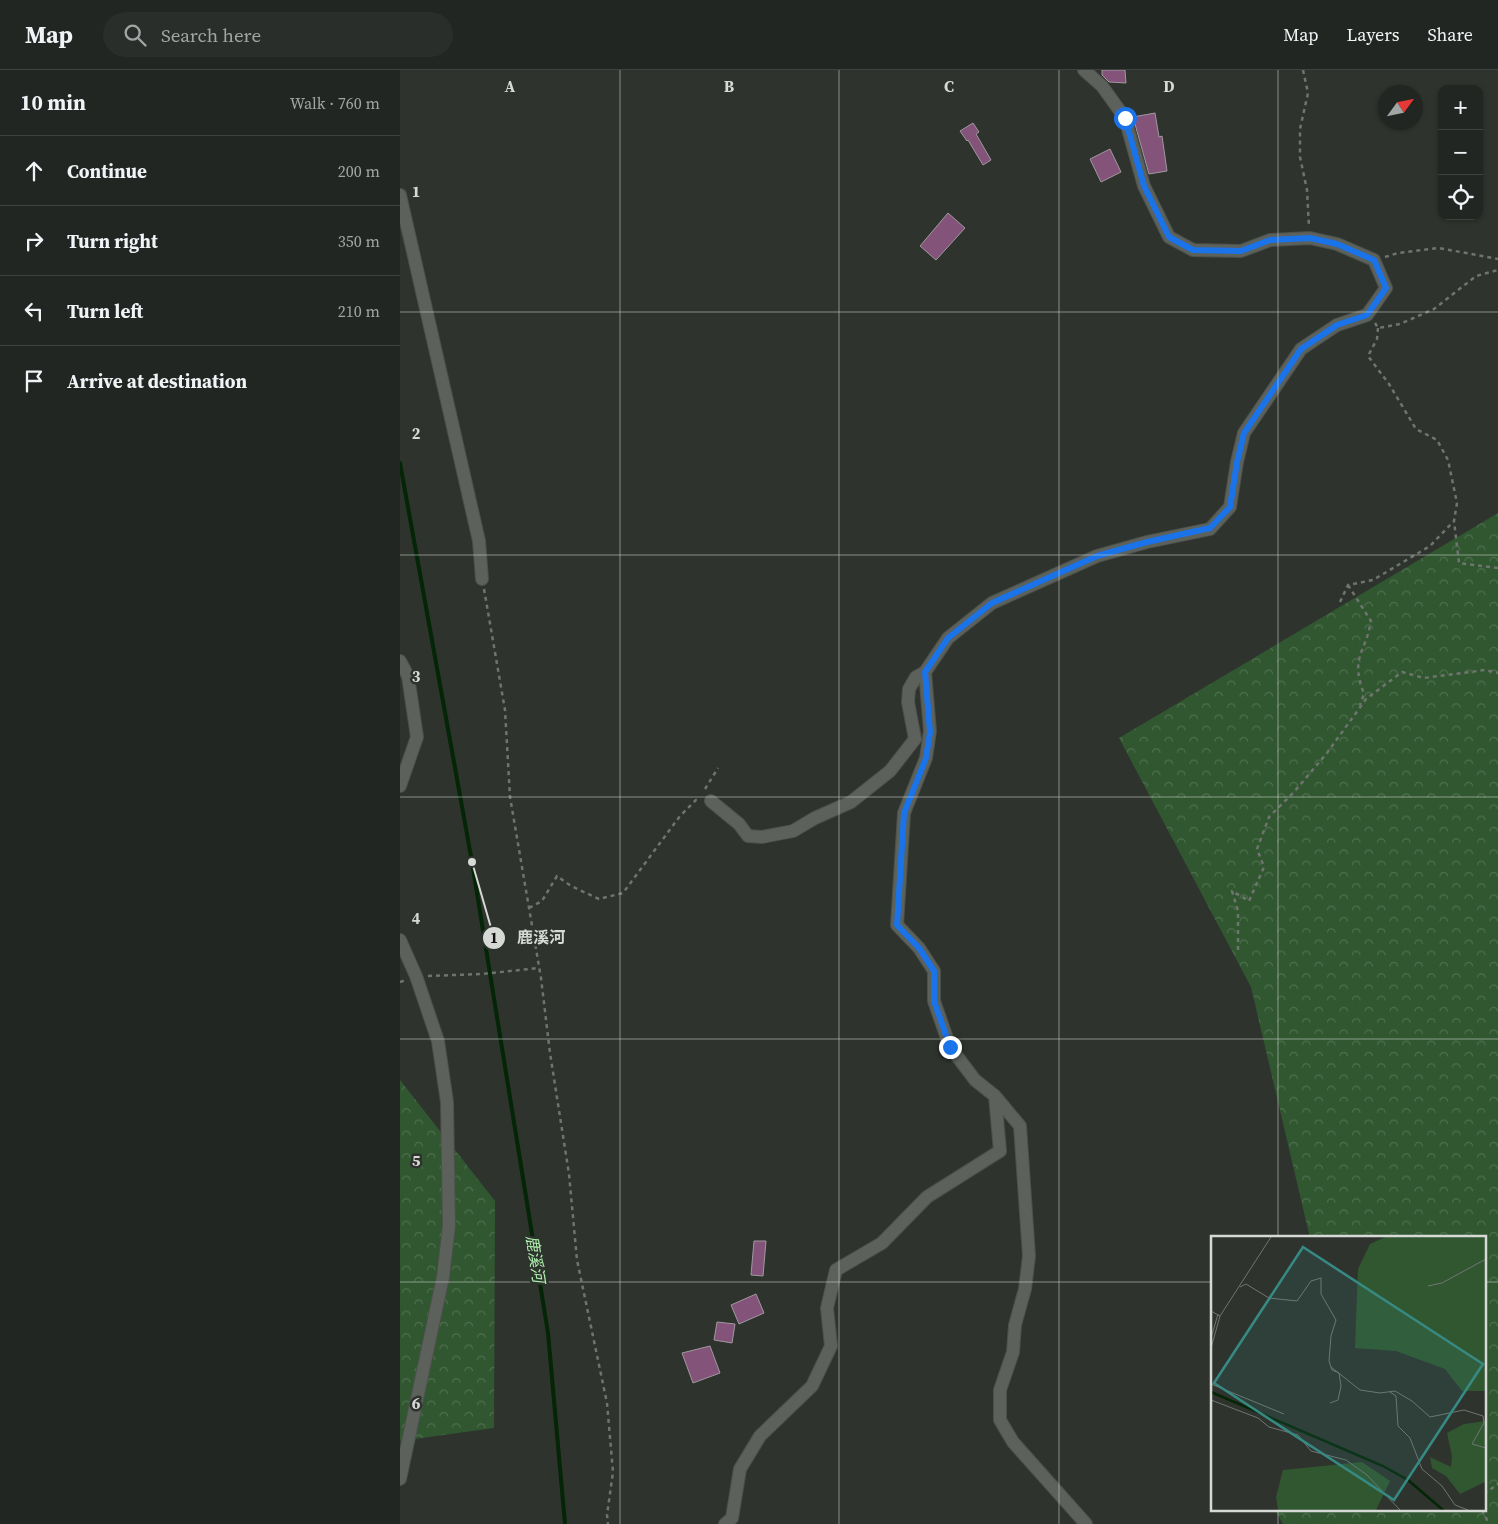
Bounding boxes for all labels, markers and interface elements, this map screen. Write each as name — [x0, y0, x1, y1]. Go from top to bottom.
search box — [103, 12, 453, 57]
text: Map — [25, 18, 73, 51]
icon: search — [121, 21, 149, 49]
text: Search here — [161, 22, 261, 48]
text: Map — [1283, 22, 1318, 47]
text: Layers — [1346, 22, 1399, 47]
text: Share — [1427, 22, 1473, 47]
text: A — [505, 75, 516, 97]
text: B — [724, 75, 735, 97]
text: C — [944, 75, 954, 97]
text: D — [1163, 75, 1175, 97]
north arrow — [1378, 85, 1423, 130]
map controls — [1438, 85, 1483, 220]
button: + — [1438, 85, 1483, 130]
text: 10 min — [20, 88, 86, 117]
text: Walk · 760 m — [290, 92, 380, 114]
route start — [1114, 107, 1137, 130]
button: − — [1438, 130, 1483, 175]
icon: ahead — [20, 157, 48, 185]
text: Continue — [67, 158, 147, 184]
text: 200 m — [338, 160, 380, 182]
button: locate — [1438, 175, 1483, 220]
text: 1 — [412, 180, 420, 202]
icon: right — [20, 227, 48, 255]
text: Turn right — [67, 228, 158, 254]
text: 350 m — [338, 230, 380, 252]
icon: left — [20, 297, 48, 325]
text: Turn left — [67, 298, 143, 324]
text: 210 m — [338, 300, 380, 322]
icon: arrive — [20, 367, 48, 395]
text: Arrive at destination — [67, 368, 247, 394]
text: 2 — [412, 422, 421, 444]
text: 3 — [412, 665, 421, 687]
text: 4 — [412, 907, 421, 929]
callout: 鹿溪河 — [482, 922, 575, 953]
text: 鹿溪河 — [517, 926, 565, 948]
text: 1 — [490, 927, 498, 948]
route end — [939, 1036, 962, 1059]
text: 5 — [412, 1149, 421, 1171]
water label: 鹿溪河 — [521, 1234, 551, 1287]
inset map — [1211, 1236, 1486, 1512]
text: 6 — [412, 1392, 421, 1414]

